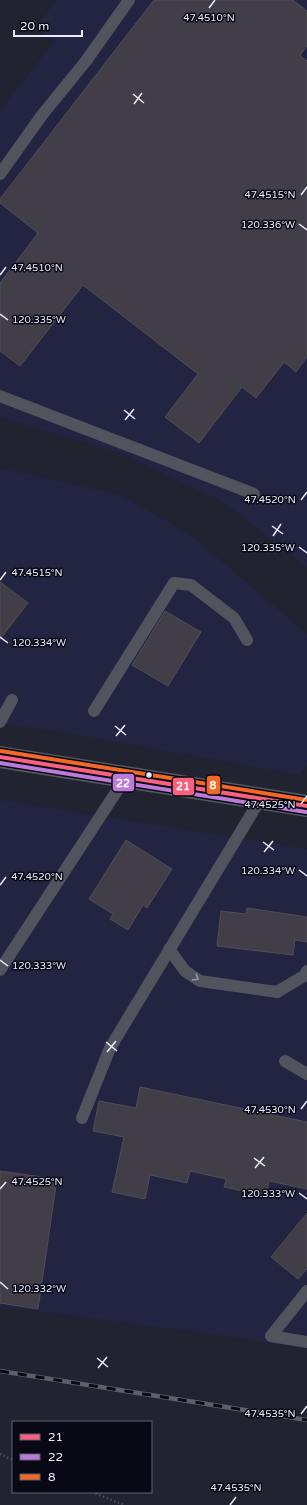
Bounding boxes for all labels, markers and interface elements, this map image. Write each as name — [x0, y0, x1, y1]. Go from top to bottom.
scale bar — [14, 12, 82, 38]
text: 47.4510°N — [183, 12, 235, 24]
text: 20 m — [20, 19, 49, 33]
text: 47.4515°N — [244, 189, 296, 201]
text: 120.336°W — [241, 219, 295, 231]
text: 47.4510°N — [11, 262, 63, 274]
text: 120.335°W — [12, 314, 66, 326]
text: 47.4520°N — [244, 494, 296, 506]
text: 120.335°W — [241, 542, 295, 554]
text: 47.4515°N — [11, 567, 63, 579]
text: 120.334°W — [12, 637, 66, 649]
unlabelled marker — [144, 770, 154, 780]
line badge: 22 — [112, 773, 135, 792]
line badge: 8 — [206, 775, 221, 795]
text: 22 — [116, 777, 130, 790]
line badge: 21 — [172, 777, 195, 796]
text: 8 — [210, 779, 217, 792]
text: 21 — [176, 780, 190, 793]
text: 47.4525°N — [244, 799, 296, 811]
text: 120.334°W — [241, 865, 295, 877]
text: 47.4520°N — [11, 871, 63, 883]
text: 120.333°W — [12, 960, 66, 972]
one-way arrow — [191, 973, 198, 980]
text: 47.4530°N — [244, 1104, 296, 1116]
text: 47.4525°N — [11, 1176, 63, 1188]
text: 120.333°W — [241, 1188, 295, 1200]
text: 120.332°W — [12, 1283, 66, 1295]
text: 47.4535°N — [244, 1408, 296, 1420]
legend — [12, 1421, 152, 1493]
text: 21 — [48, 1430, 63, 1444]
text: 22 — [48, 1450, 63, 1464]
text: 8 — [48, 1470, 56, 1484]
text: 47.4535°N — [210, 1482, 262, 1494]

